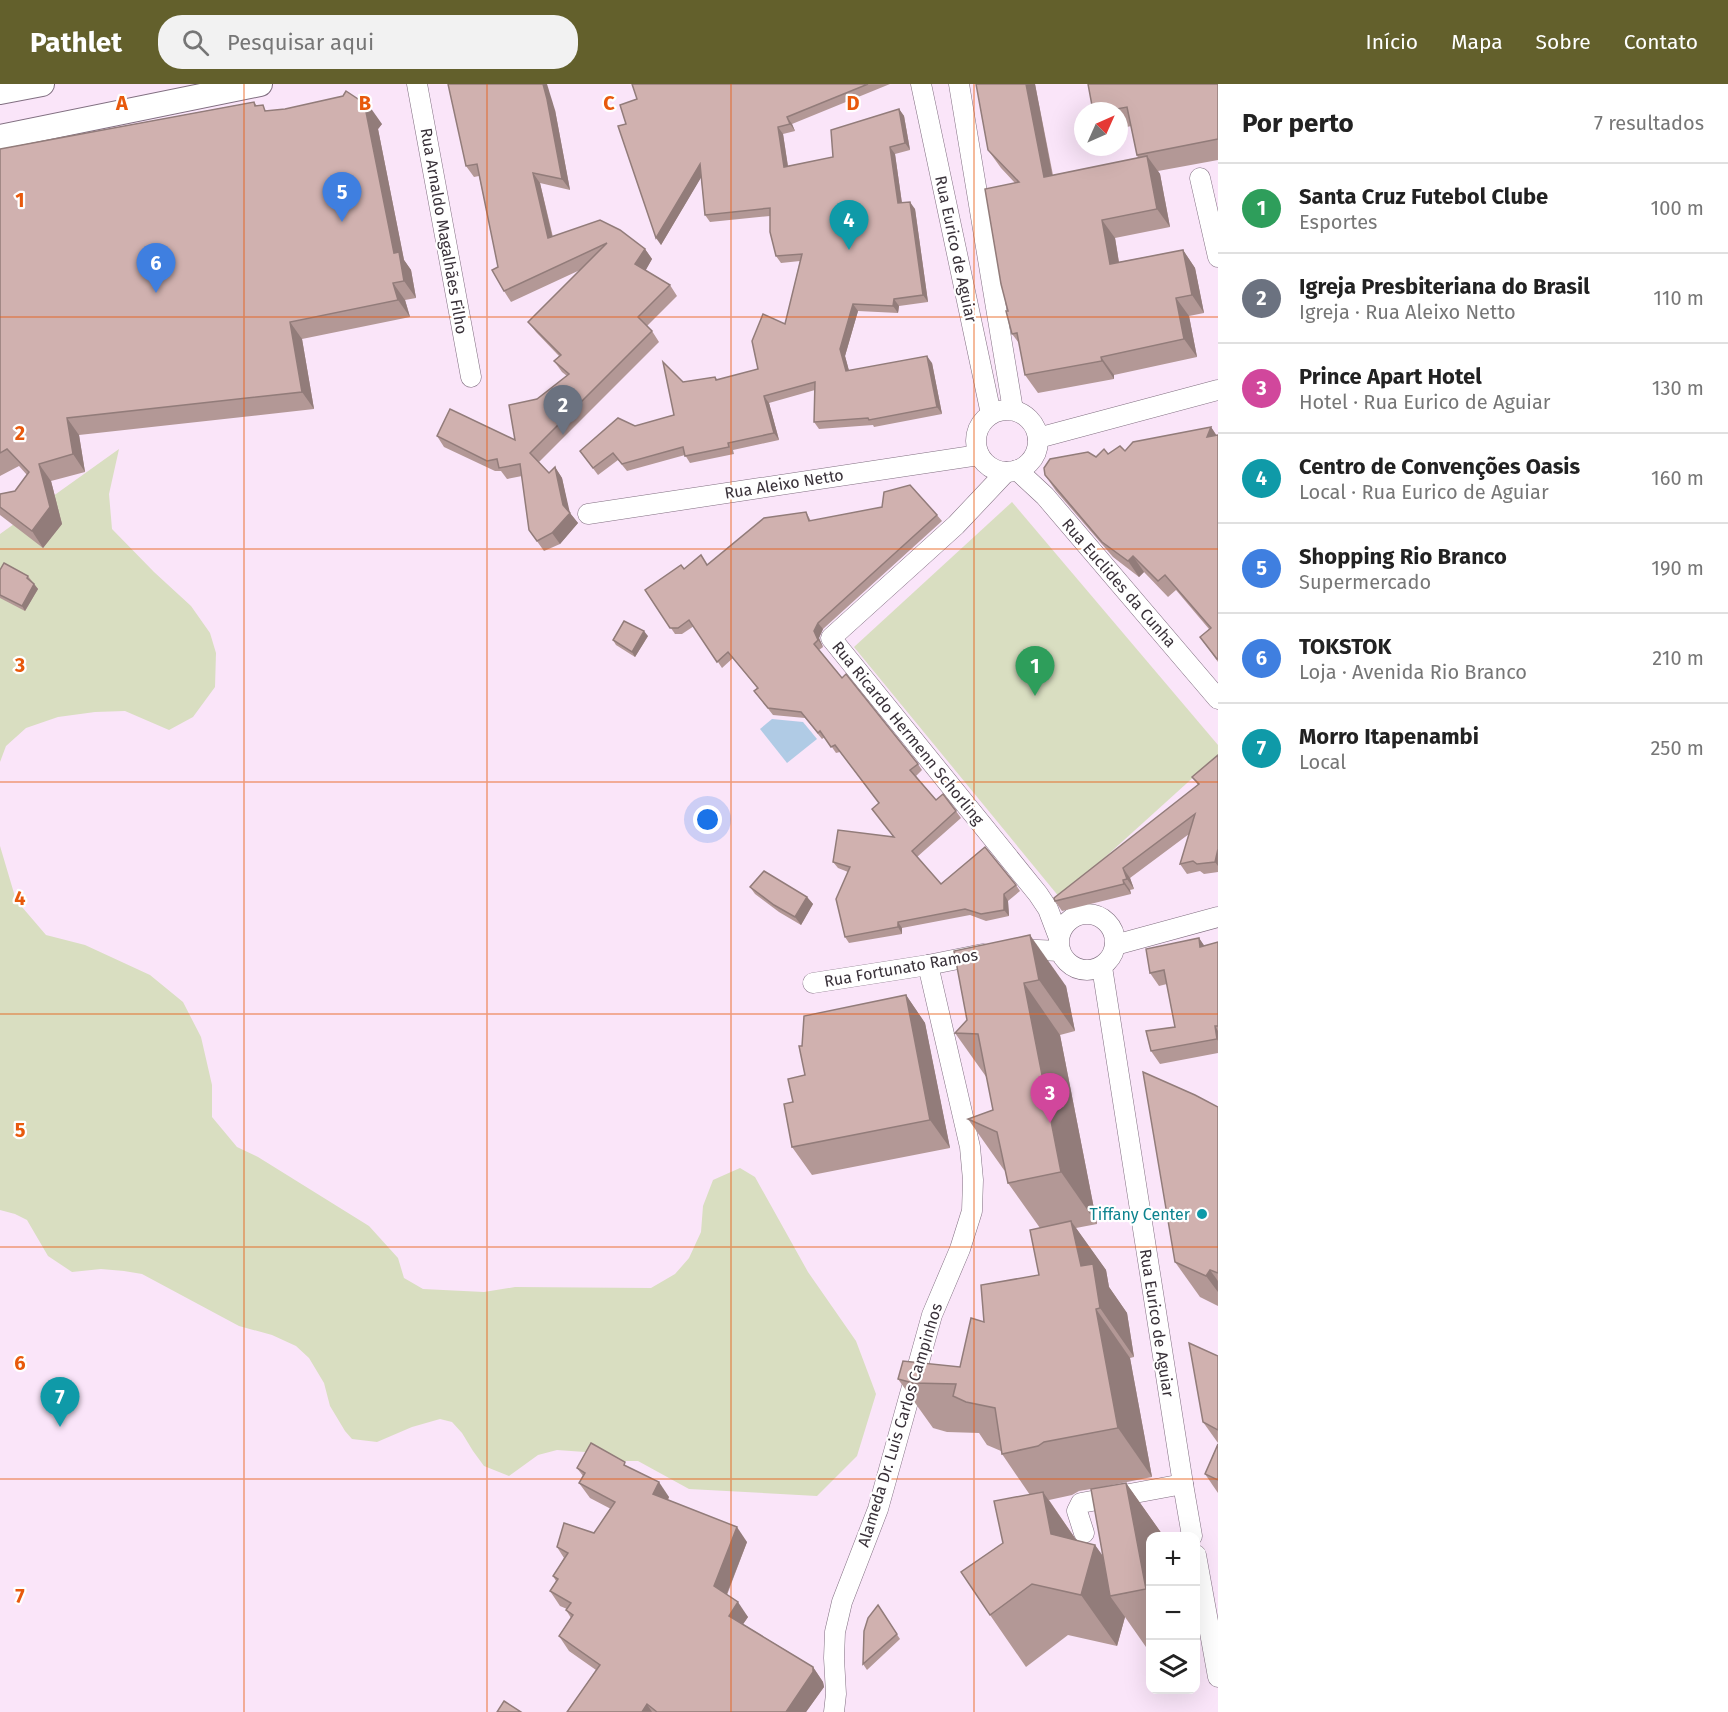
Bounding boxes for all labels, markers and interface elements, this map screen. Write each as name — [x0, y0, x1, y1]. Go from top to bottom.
search box — [158, 15, 578, 69]
text: Pathlet — [30, 26, 122, 59]
icon: search — [179, 26, 212, 59]
text: Pesquisar aqui — [227, 29, 374, 56]
text: Início — [1365, 29, 1418, 55]
text: Mapa — [1451, 29, 1503, 55]
text: Sobre — [1536, 29, 1591, 55]
text: Contato — [1624, 29, 1698, 55]
text: A — [115, 91, 129, 115]
text: B — [359, 91, 371, 115]
text: C — [603, 91, 615, 115]
text: D — [846, 91, 860, 115]
north arrow — [1074, 102, 1128, 156]
text: Por perto — [1242, 108, 1354, 139]
text: 7 resultados — [1594, 111, 1704, 135]
street label: Rua Arnaldo Magalhães Filho — [417, 126, 471, 336]
pin: 5 — [322, 172, 362, 222]
street label: Rua Eurico de Aguiar — [931, 174, 981, 325]
text: Santa Cruz Futebol Clube — [1299, 183, 1548, 210]
text: 1 — [15, 188, 25, 212]
text: 1 — [1257, 196, 1266, 220]
text: 100 m — [1651, 196, 1704, 220]
pin: 4 — [830, 200, 868, 250]
text: Esportes — [1299, 210, 1377, 234]
pin: 6 — [136, 244, 176, 293]
text: Igreja Presbiteriana do Brasil — [1299, 273, 1590, 300]
text: 2 — [1256, 286, 1267, 310]
text: 110 m — [1653, 286, 1704, 310]
text: Igreja · Rua Aleixo Netto — [1299, 300, 1516, 324]
text: Prince Apart Hotel — [1299, 363, 1482, 390]
text: 3 — [1256, 376, 1267, 400]
text: 130 m — [1652, 376, 1704, 400]
pin: 2 — [544, 386, 582, 435]
text: Hotel · Rua Eurico de Aguiar — [1299, 390, 1551, 414]
text: 2 — [15, 421, 25, 445]
text: Centro de Convenções Oasis — [1299, 453, 1580, 480]
street label: Rua Aleixo Netto — [723, 465, 845, 503]
text: 4 — [1256, 466, 1267, 490]
text: 160 m — [1651, 466, 1704, 490]
text: Local · Rua Eurico de Aguiar — [1299, 480, 1549, 504]
street label: Rua Euclides da Cunha — [1058, 515, 1180, 651]
text: Shopping Rio Branco — [1299, 543, 1507, 570]
text: 5 — [1256, 556, 1267, 580]
text: 190 m — [1651, 556, 1704, 580]
text: Supermercado — [1299, 570, 1431, 594]
text: TOKSTOK — [1299, 633, 1391, 660]
street label: Rua Ricardo Hermenn Schorling — [828, 637, 988, 829]
pin: 1 — [1016, 646, 1054, 696]
text: 6 — [1256, 646, 1267, 670]
text: 210 m — [1652, 646, 1704, 670]
text: 3 — [14, 653, 25, 677]
text: Loja · Avenida Rio Branco — [1299, 660, 1527, 684]
text: Morro Itapenambi — [1299, 723, 1479, 750]
text: 7 — [1257, 736, 1266, 760]
text: 250 m — [1650, 736, 1704, 760]
text: Local — [1299, 750, 1346, 774]
your location — [693, 805, 722, 834]
text: 4 — [14, 886, 26, 910]
street label: Rua Fortunato Ramos — [823, 945, 979, 991]
pin: 3 — [1030, 1074, 1070, 1123]
text: 5 — [15, 1118, 26, 1142]
place label: Tiffany Center — [1090, 1205, 1191, 1224]
marker: Tiffany Center — [1195, 1207, 1209, 1221]
street label: Rua Eurico de Aguiar — [1136, 1248, 1178, 1399]
street label: Alameda Dr. Luis Carlos Campinhos — [854, 1301, 946, 1549]
text: 6 — [14, 1351, 26, 1375]
pin: 7 — [40, 1378, 80, 1427]
map controls — [1146, 1532, 1200, 1694]
button: + — [1146, 1532, 1200, 1586]
text: 7 — [15, 1584, 25, 1608]
button: − — [1146, 1586, 1200, 1640]
button: layers — [1146, 1640, 1200, 1694]

